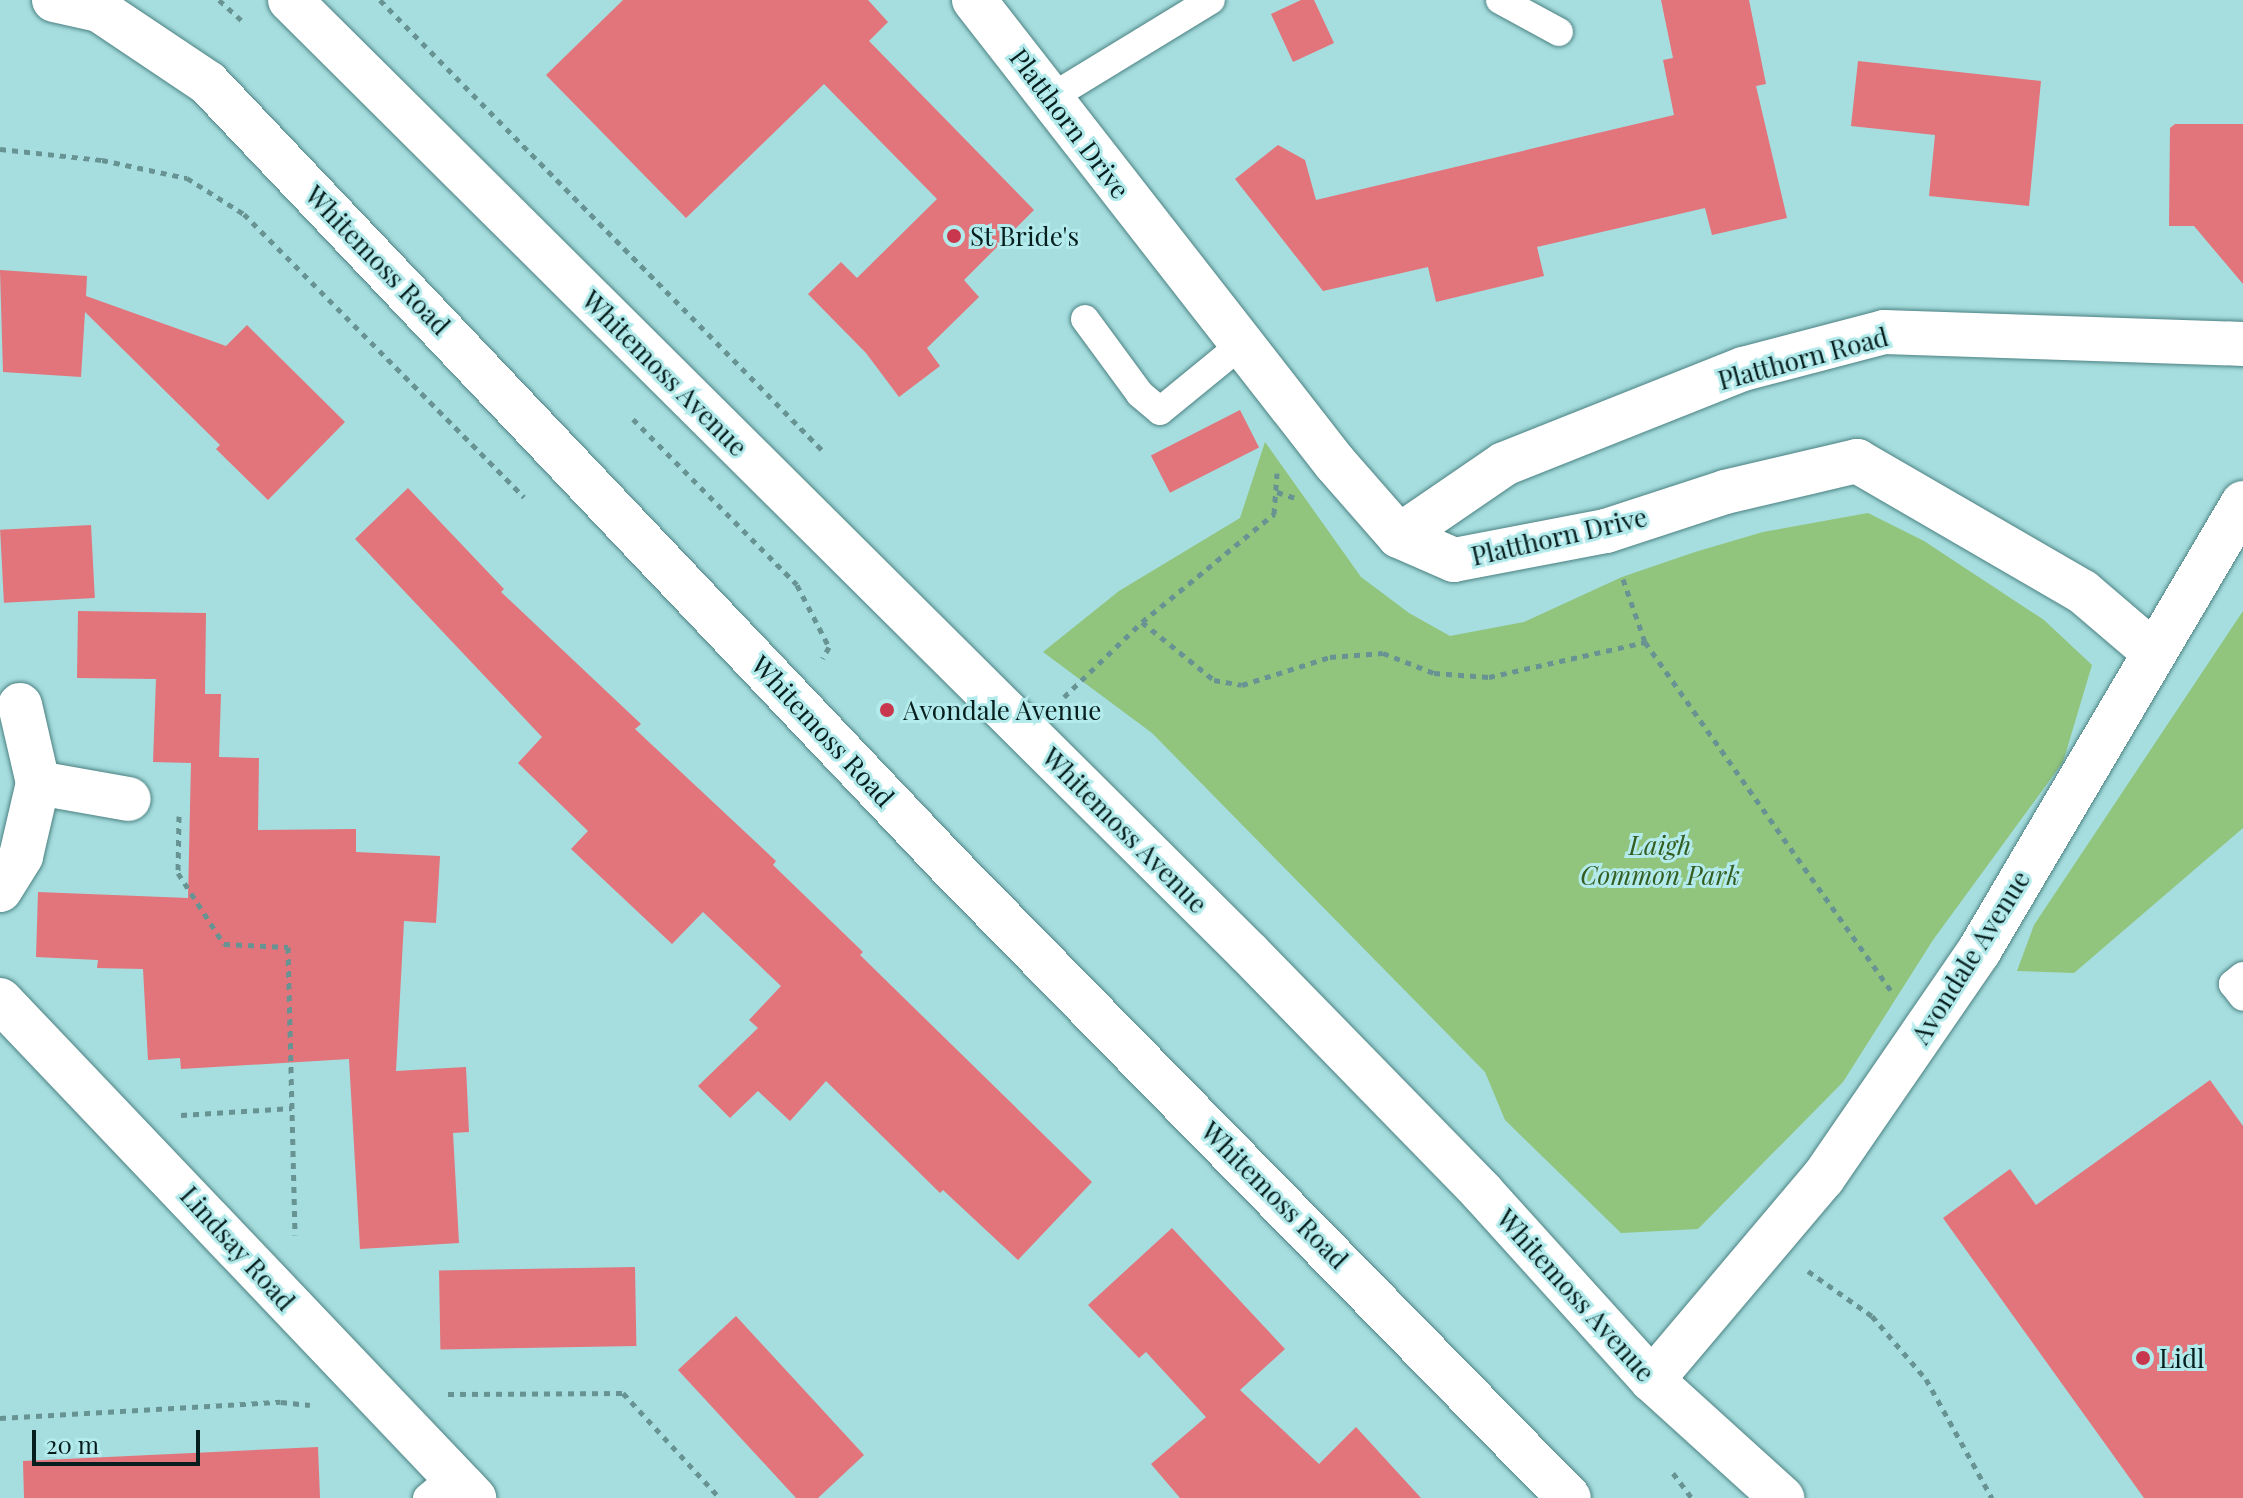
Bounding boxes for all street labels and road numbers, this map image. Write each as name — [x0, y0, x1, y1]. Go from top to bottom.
street label: Platthorn Drive — [1004, 42, 1136, 204]
street label: Whitemoss Road — [299, 179, 457, 341]
street label: Whitemoss Avenue — [576, 284, 754, 462]
street label: Platthorn Road — [1714, 320, 1892, 396]
street label: Platthorn Drive — [1468, 501, 1650, 571]
street label: Whitemoss Road — [745, 649, 901, 813]
street label: Whitemoss Avenue — [1036, 741, 1214, 919]
street label: Avondale Avenue — [1904, 864, 2036, 1050]
street label: Whitemoss Road — [1195, 1115, 1355, 1275]
street label: Lindsay Road — [174, 1179, 302, 1317]
street label: Whitemoss Avenue — [1490, 1202, 1662, 1388]

